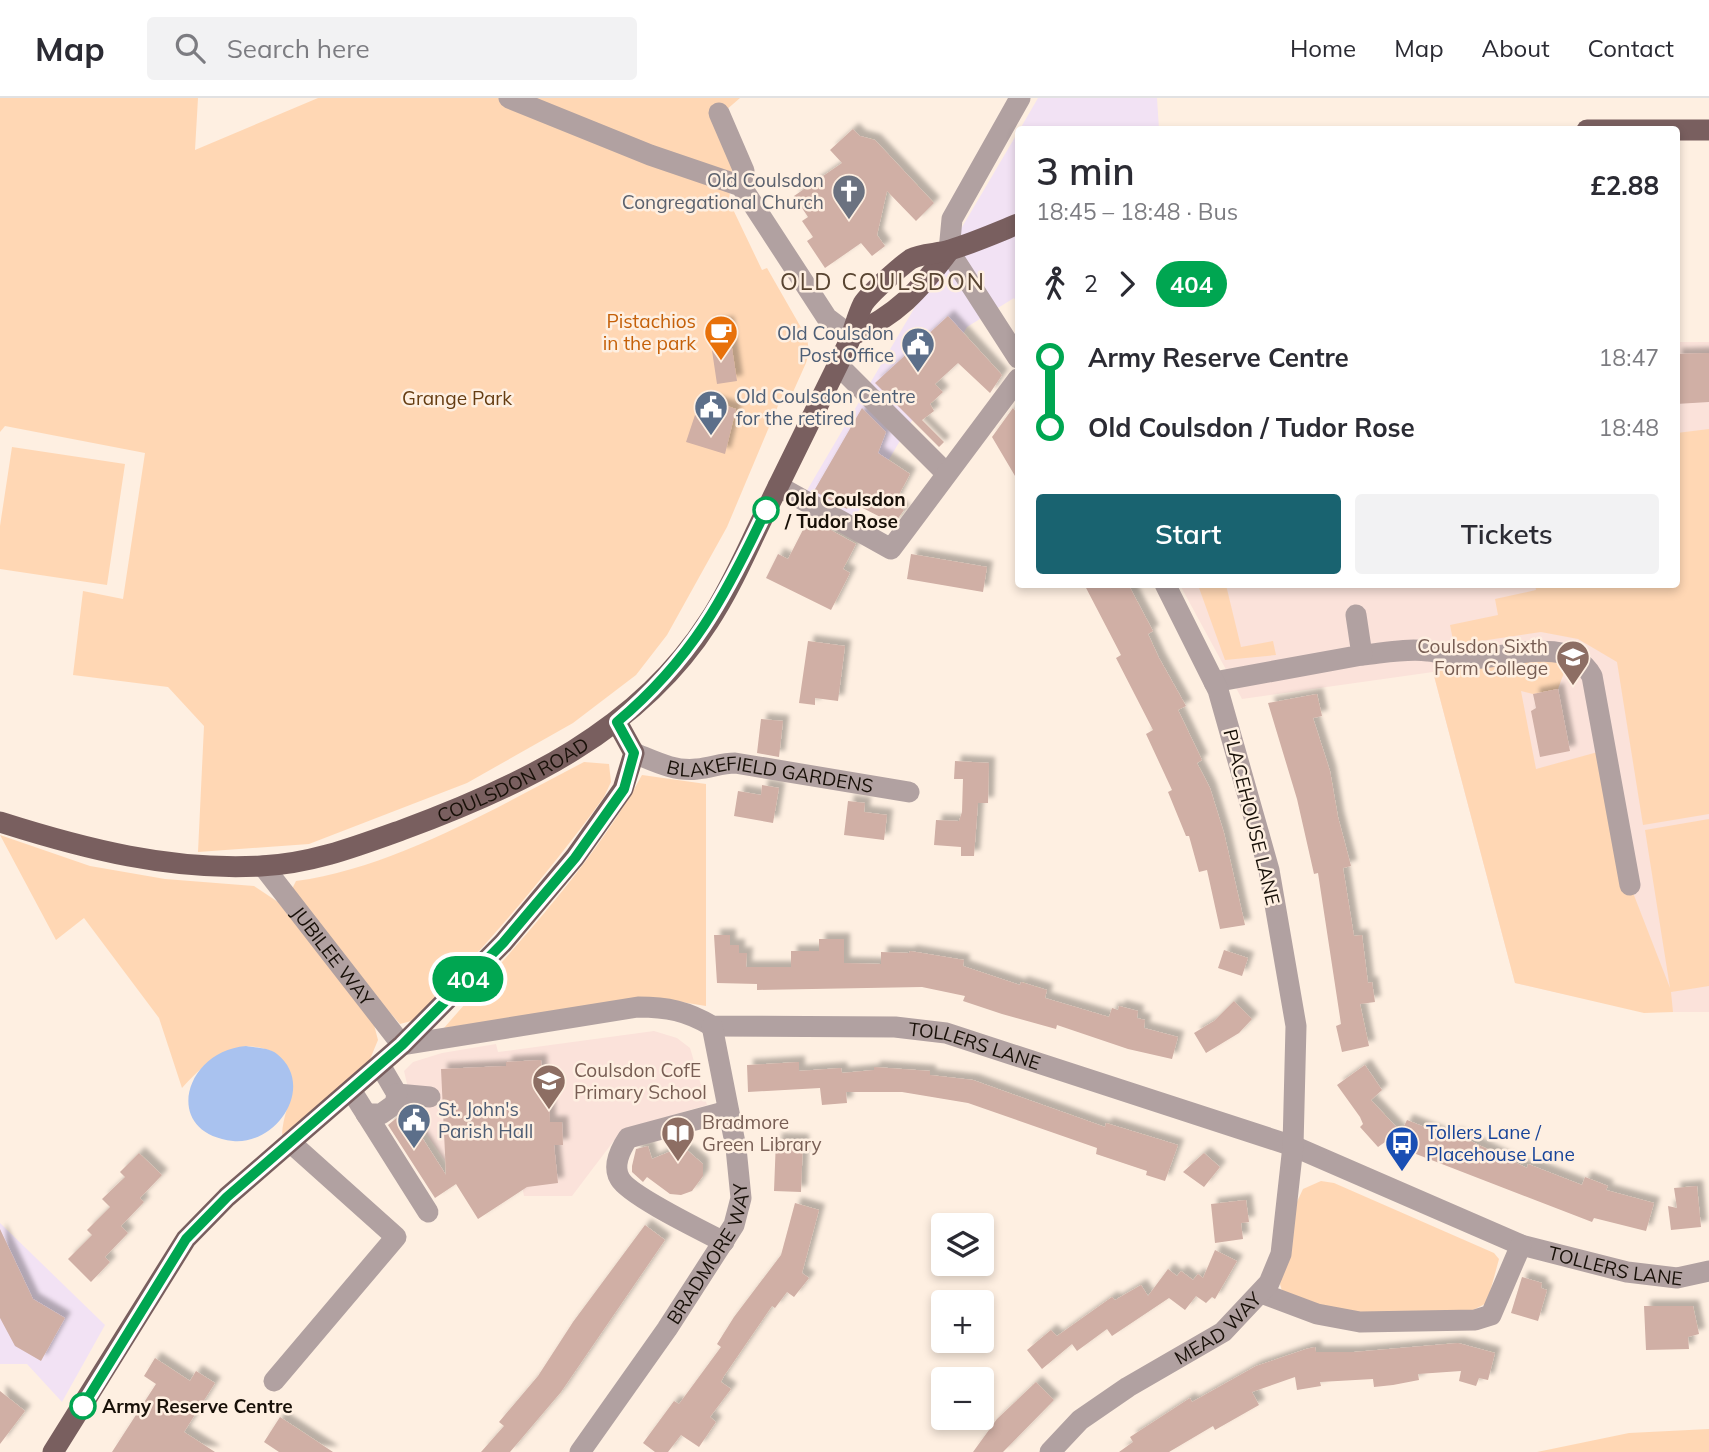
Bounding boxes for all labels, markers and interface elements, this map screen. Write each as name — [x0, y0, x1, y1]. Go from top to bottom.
search box — [147, 17, 637, 80]
text: Map — [35, 28, 105, 69]
icon: search — [171, 29, 209, 67]
text: Search here — [227, 32, 370, 65]
text: Home — [1290, 33, 1356, 63]
text: Map — [1394, 33, 1444, 63]
text: About — [1482, 33, 1550, 63]
text: Contact — [1588, 33, 1674, 63]
text: 3 min — [1036, 147, 1135, 195]
place label: Old Coulsdon Congregational Church — [622, 168, 824, 214]
text: £2.88 — [1590, 169, 1659, 202]
church icon: Old Coulsdon Congregational Church — [830, 172, 868, 221]
text: 18:45 – 18:48 · Bus — [1036, 197, 1238, 226]
icon: walk — [1036, 265, 1074, 303]
icon: forward — [1108, 265, 1146, 303]
district label: OLD COULSDON — [780, 267, 986, 296]
text: 2 — [1084, 269, 1098, 298]
text: 404 — [1170, 269, 1213, 299]
place label: Pistachios in the park — [603, 309, 696, 355]
cafe icon: Pistachios in the park — [702, 313, 740, 362]
place label: Old Coulsdon Post Office — [777, 321, 894, 367]
public building icon: Old Coulsdon Post Office — [899, 325, 937, 374]
text: Army Reserve Centre — [1088, 341, 1349, 374]
text: 18:47 — [1599, 343, 1659, 372]
place label: Old Coulsdon Centre for the retired — [736, 384, 916, 430]
park label: Grange Park — [402, 386, 512, 410]
public building icon: Old Coulsdon Centre for the retired — [692, 388, 730, 437]
text: Old Coulsdon / Tudor Rose — [1088, 411, 1415, 444]
text: 18:48 — [1599, 413, 1659, 442]
place label: Old Coulsdon / Tudor Rose — [784, 487, 906, 533]
button: Start — [1036, 494, 1341, 574]
button: Tickets — [1355, 494, 1659, 574]
marker: Old Coulsdon / Tudor Rose — [753, 497, 779, 523]
place label: Coulsdon Sixth Form College — [1417, 634, 1548, 680]
school or university icon: Coulsdon Sixth Form College — [1554, 638, 1592, 687]
street label: PLACEHOUSE LANE — [1219, 726, 1285, 908]
street label: COULSDON ROAD — [433, 732, 593, 828]
street label: BLAKEFIELD GARDENS — [664, 751, 875, 798]
street label: JUBILEE WAY — [287, 901, 379, 1011]
line badge: 404 — [428, 956, 508, 1002]
text: 404 — [446, 964, 490, 994]
street label: TOLLERS LANE — [907, 1017, 1044, 1075]
place label: Coulsdon CofE Primary School — [574, 1058, 707, 1104]
school or university icon: Coulsdon CofE Primary School — [530, 1062, 568, 1111]
place label: St. John's Parish Hall — [438, 1097, 533, 1143]
public building icon: St. John's Parish Hall — [395, 1101, 433, 1150]
place label: Bradmore Green Library — [702, 1110, 821, 1156]
library icon: Bradmore Green Library — [659, 1114, 697, 1163]
place label: Tollers Lane / Placehouse Lane — [1426, 1120, 1575, 1166]
bus stop icon: Tollers Lane / Placehouse Lane — [1383, 1124, 1421, 1173]
street label: BRADMORE WAY — [661, 1181, 754, 1329]
map controls — [931, 1213, 994, 1430]
button: layers — [931, 1213, 994, 1276]
street label: TOLLERS LANE — [1546, 1240, 1684, 1291]
street label: MEAD WAY — [1170, 1287, 1267, 1370]
button: + — [931, 1290, 994, 1353]
button: − — [931, 1367, 994, 1430]
marker: Army Reserve Centre — [70, 1393, 96, 1419]
place label: Army Reserve Centre — [102, 1394, 293, 1418]

